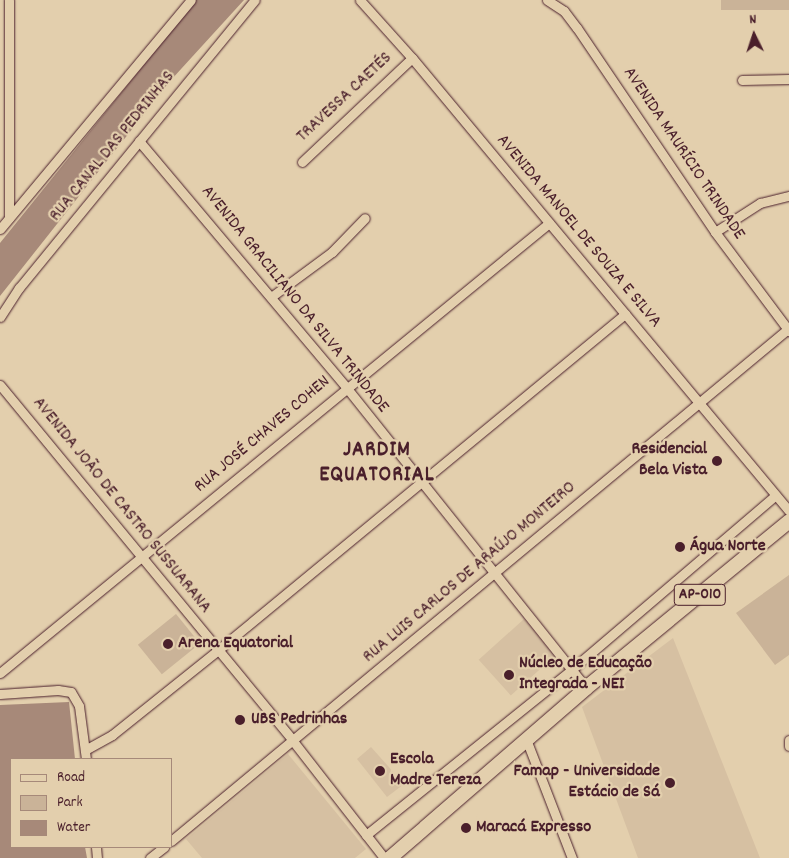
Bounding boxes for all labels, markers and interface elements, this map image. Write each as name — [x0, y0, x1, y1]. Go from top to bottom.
north arrow — [729, 10, 779, 60]
text: N — [749, 10, 757, 30]
street label: TRAVESSA CAETÉS — [293, 48, 397, 148]
street label: AVENIDA MAURÍCIO TRINDADE — [617, 64, 749, 244]
street label: RUA CANAL DAS PEDRINHAS — [46, 67, 180, 227]
street label: AVENIDA MANOEL DE SOUZA E SILVA — [491, 131, 665, 333]
street label: AVENIDA GRACILIANO DA SILVA TRINDADE — [195, 182, 393, 418]
street label: RUA JOSÉ CHAVES COHEN — [191, 372, 335, 498]
street label: AVENIDA JOÃO DE CASTRO SUSSUARANA — [27, 394, 215, 618]
district label: JARDIM EQUATORIAL — [318, 437, 436, 488]
place label: Residencial Bela Vista — [632, 440, 707, 482]
marker: Residencial Bela Vista — [711, 455, 723, 467]
street label: RUA LUIS CARLOS DE ARAÚJO MONTEIRO — [359, 478, 581, 668]
place label: Água Norte — [690, 536, 766, 558]
marker: Água Norte — [674, 541, 686, 553]
road number: AP-010 — [674, 582, 726, 608]
place label: Arena Equatorial — [178, 633, 293, 655]
marker: Arena Equatorial — [162, 638, 174, 650]
place label: Núcleo de Educação Integrada - NEI — [519, 654, 652, 696]
marker: Núcleo de Educação Integrada - NEI — [503, 669, 515, 681]
place label: UBS Pedrinhas — [251, 709, 347, 731]
marker: UBS Pedrinhas — [233, 713, 247, 727]
place label: Escola Madre Tereza — [390, 750, 481, 792]
legend — [10, 758, 172, 848]
place label: Famap - Universidade Estácio de Sá — [514, 762, 660, 804]
marker: Escola Madre Tereza — [374, 765, 386, 777]
text: Road — [57, 767, 85, 789]
marker: Famap - Universidade Estácio de Sá — [664, 777, 676, 789]
text: Park — [57, 792, 83, 814]
text: Water — [57, 817, 90, 839]
place label: Maracá Expresso — [476, 817, 591, 839]
marker: Maracá Expresso — [460, 822, 472, 834]

